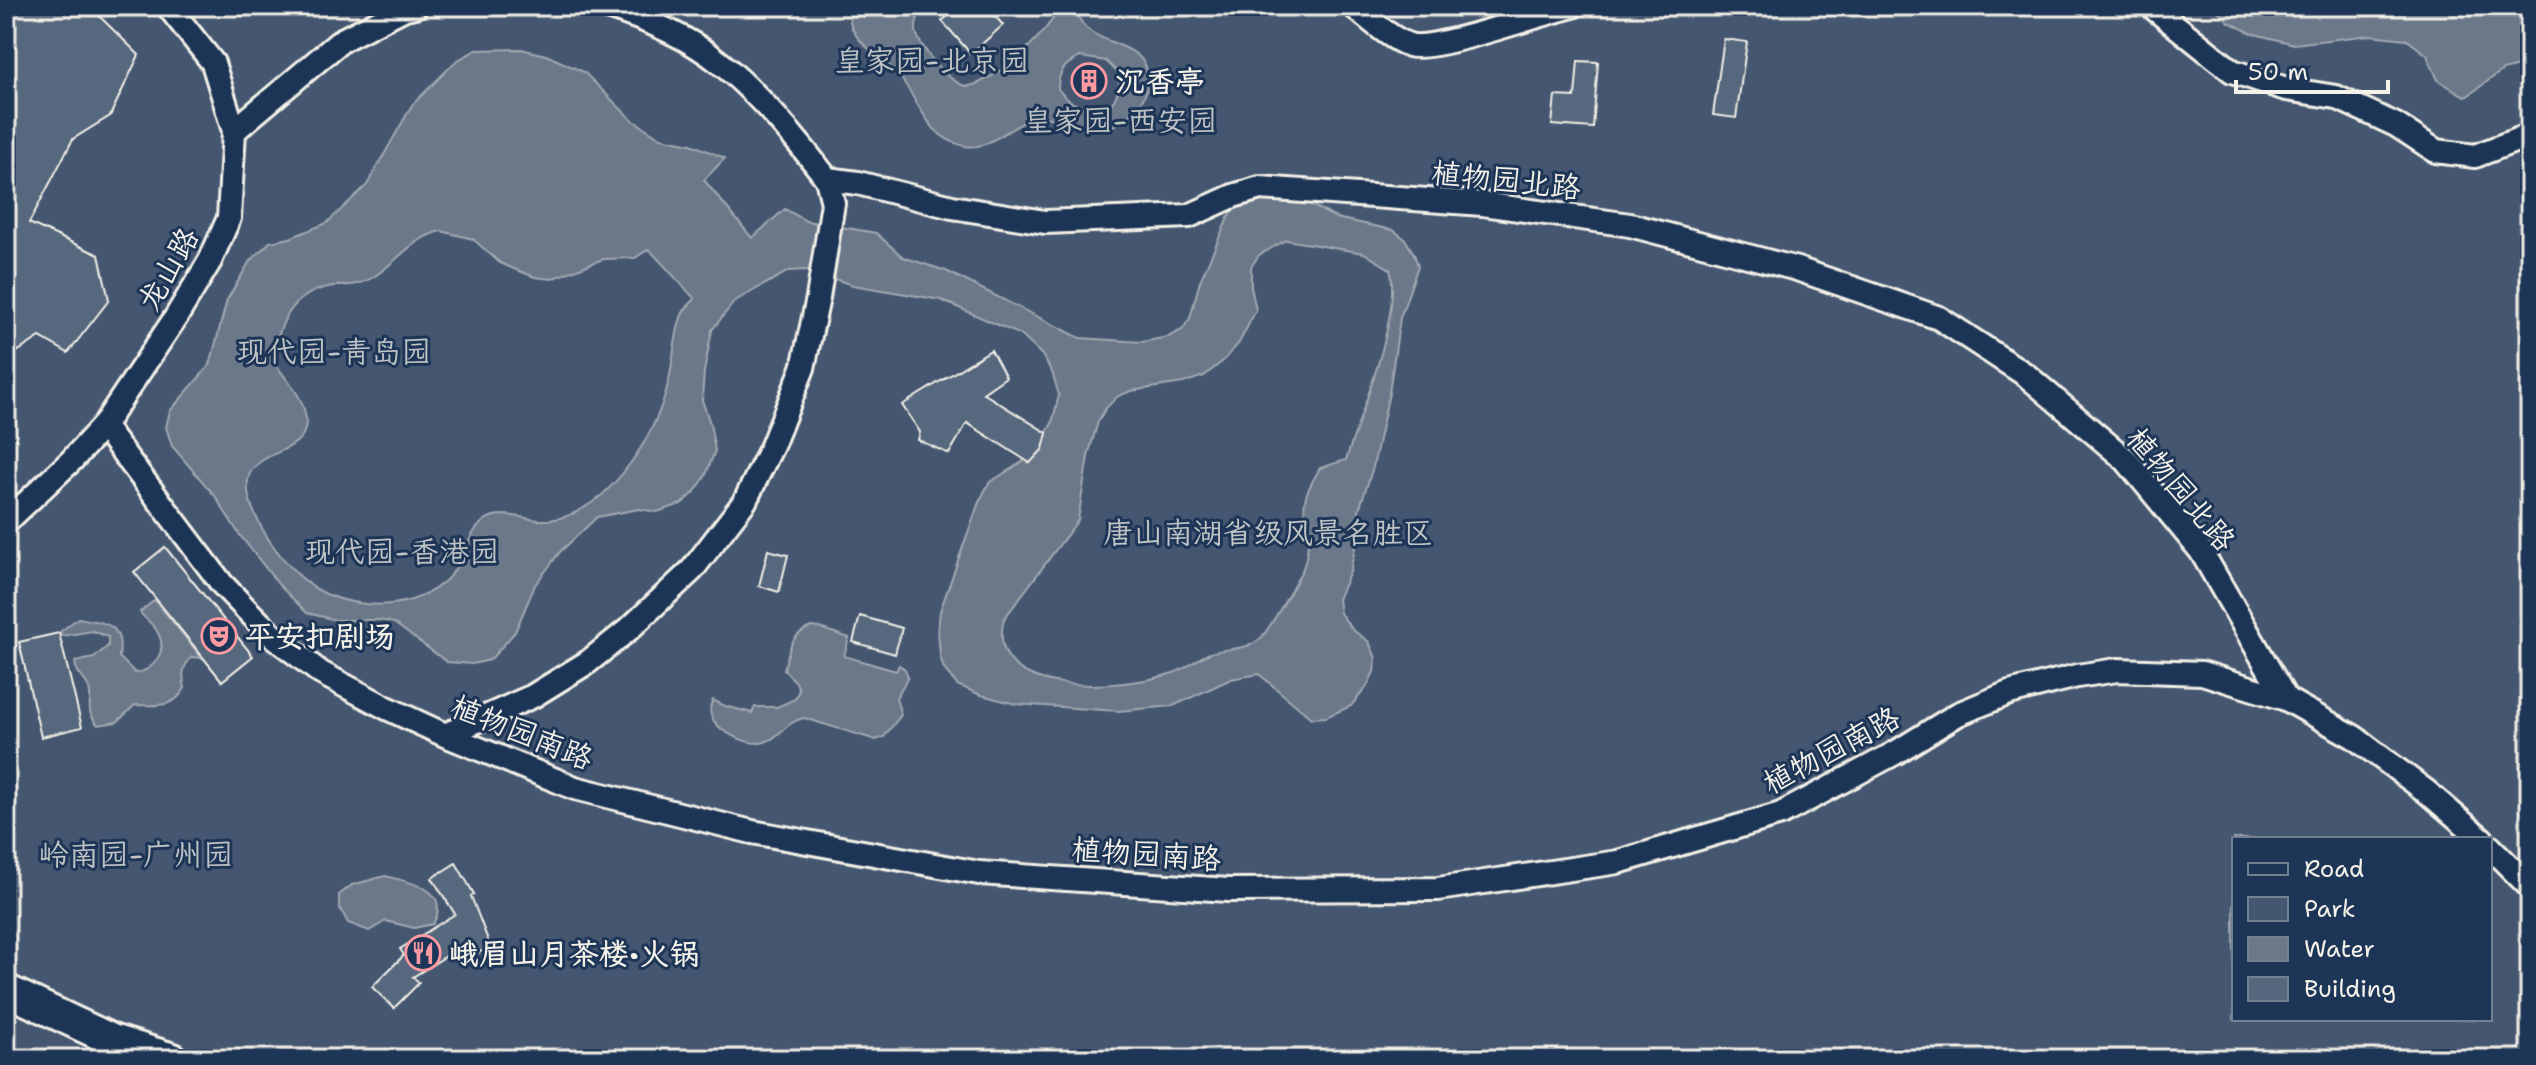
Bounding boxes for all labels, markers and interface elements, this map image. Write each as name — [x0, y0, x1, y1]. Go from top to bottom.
park label: 皇家园-北京园 — [835, 40, 1029, 81]
scale bar — [2236, 44, 2388, 94]
text: 50 m — [2248, 56, 2308, 88]
place label: 沉香亭 — [1115, 61, 1205, 102]
building icon: 沉香亭 — [1070, 62, 1108, 100]
park label: 皇家园-西安园 — [1023, 100, 1217, 141]
street label: 植物园北路 — [1429, 152, 1583, 208]
street label: 龙山路 — [128, 220, 208, 318]
park label: 现代园-青岛园 — [237, 331, 431, 372]
street label: 植物园北路 — [2117, 418, 2245, 560]
park label: 唐山南湖省级风景名胜区 — [1103, 512, 1433, 553]
park label: 现代园-香港园 — [305, 531, 499, 572]
place label: 平安扣剧场 — [245, 616, 395, 657]
theatre icon: 平安扣剧场 — [200, 617, 238, 655]
street label: 植物园南路 — [445, 685, 599, 779]
street label: 植物园南路 — [1755, 697, 1907, 803]
street label: 植物园南路 — [1070, 828, 1222, 880]
park label: 岭南园-广州园 — [39, 834, 233, 875]
legend — [2232, 837, 2492, 1021]
text: Road — [2304, 853, 2364, 885]
text: Park — [2304, 893, 2356, 925]
place label: 峨眉山月茶楼·火锅 — [449, 933, 699, 974]
text: Water — [2304, 933, 2375, 965]
restaurant icon: 峨眉山月茶楼·火锅 — [404, 934, 442, 972]
text: Building — [2304, 973, 2396, 1005]

